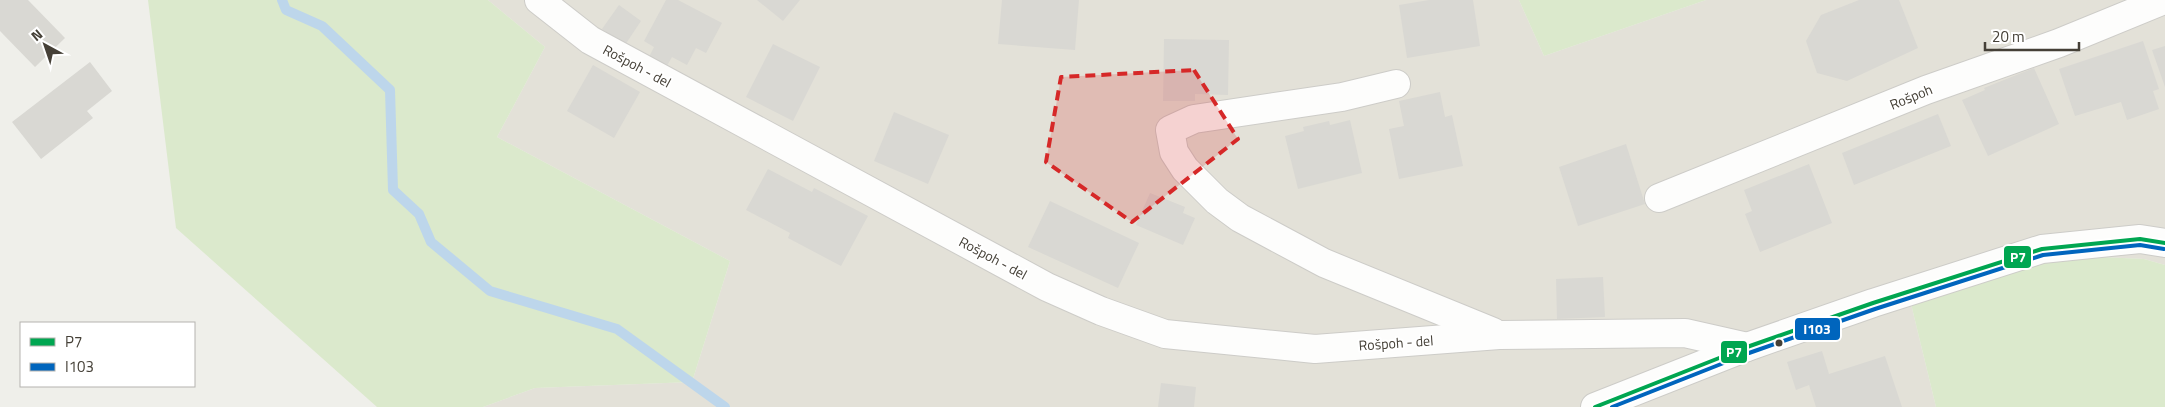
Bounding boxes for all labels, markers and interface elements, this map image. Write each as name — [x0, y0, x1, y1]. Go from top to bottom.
north arrow — [20, 20, 70, 70]
scale bar — [1985, 20, 2079, 52]
text: N — [26, 23, 47, 46]
text: 20 m — [1992, 25, 2025, 48]
street label: Rošpoh - del — [599, 39, 675, 92]
street label: Rošpoh — [1886, 78, 1935, 115]
street label: Rošpoh - del — [955, 231, 1031, 284]
line badge: P7 — [2003, 245, 2032, 269]
text: P7 — [2010, 246, 2026, 267]
line badge: I103 — [1794, 317, 1841, 341]
text: I103 — [1803, 318, 1831, 339]
legend — [20, 322, 195, 387]
street label: Rošpoh - del — [1358, 329, 1434, 356]
text: P7 — [65, 330, 82, 353]
unlabelled marker — [1774, 338, 1784, 348]
line badge: P7 — [1720, 340, 1748, 364]
text: P7 — [1726, 341, 1742, 362]
text: I103 — [65, 355, 94, 378]

